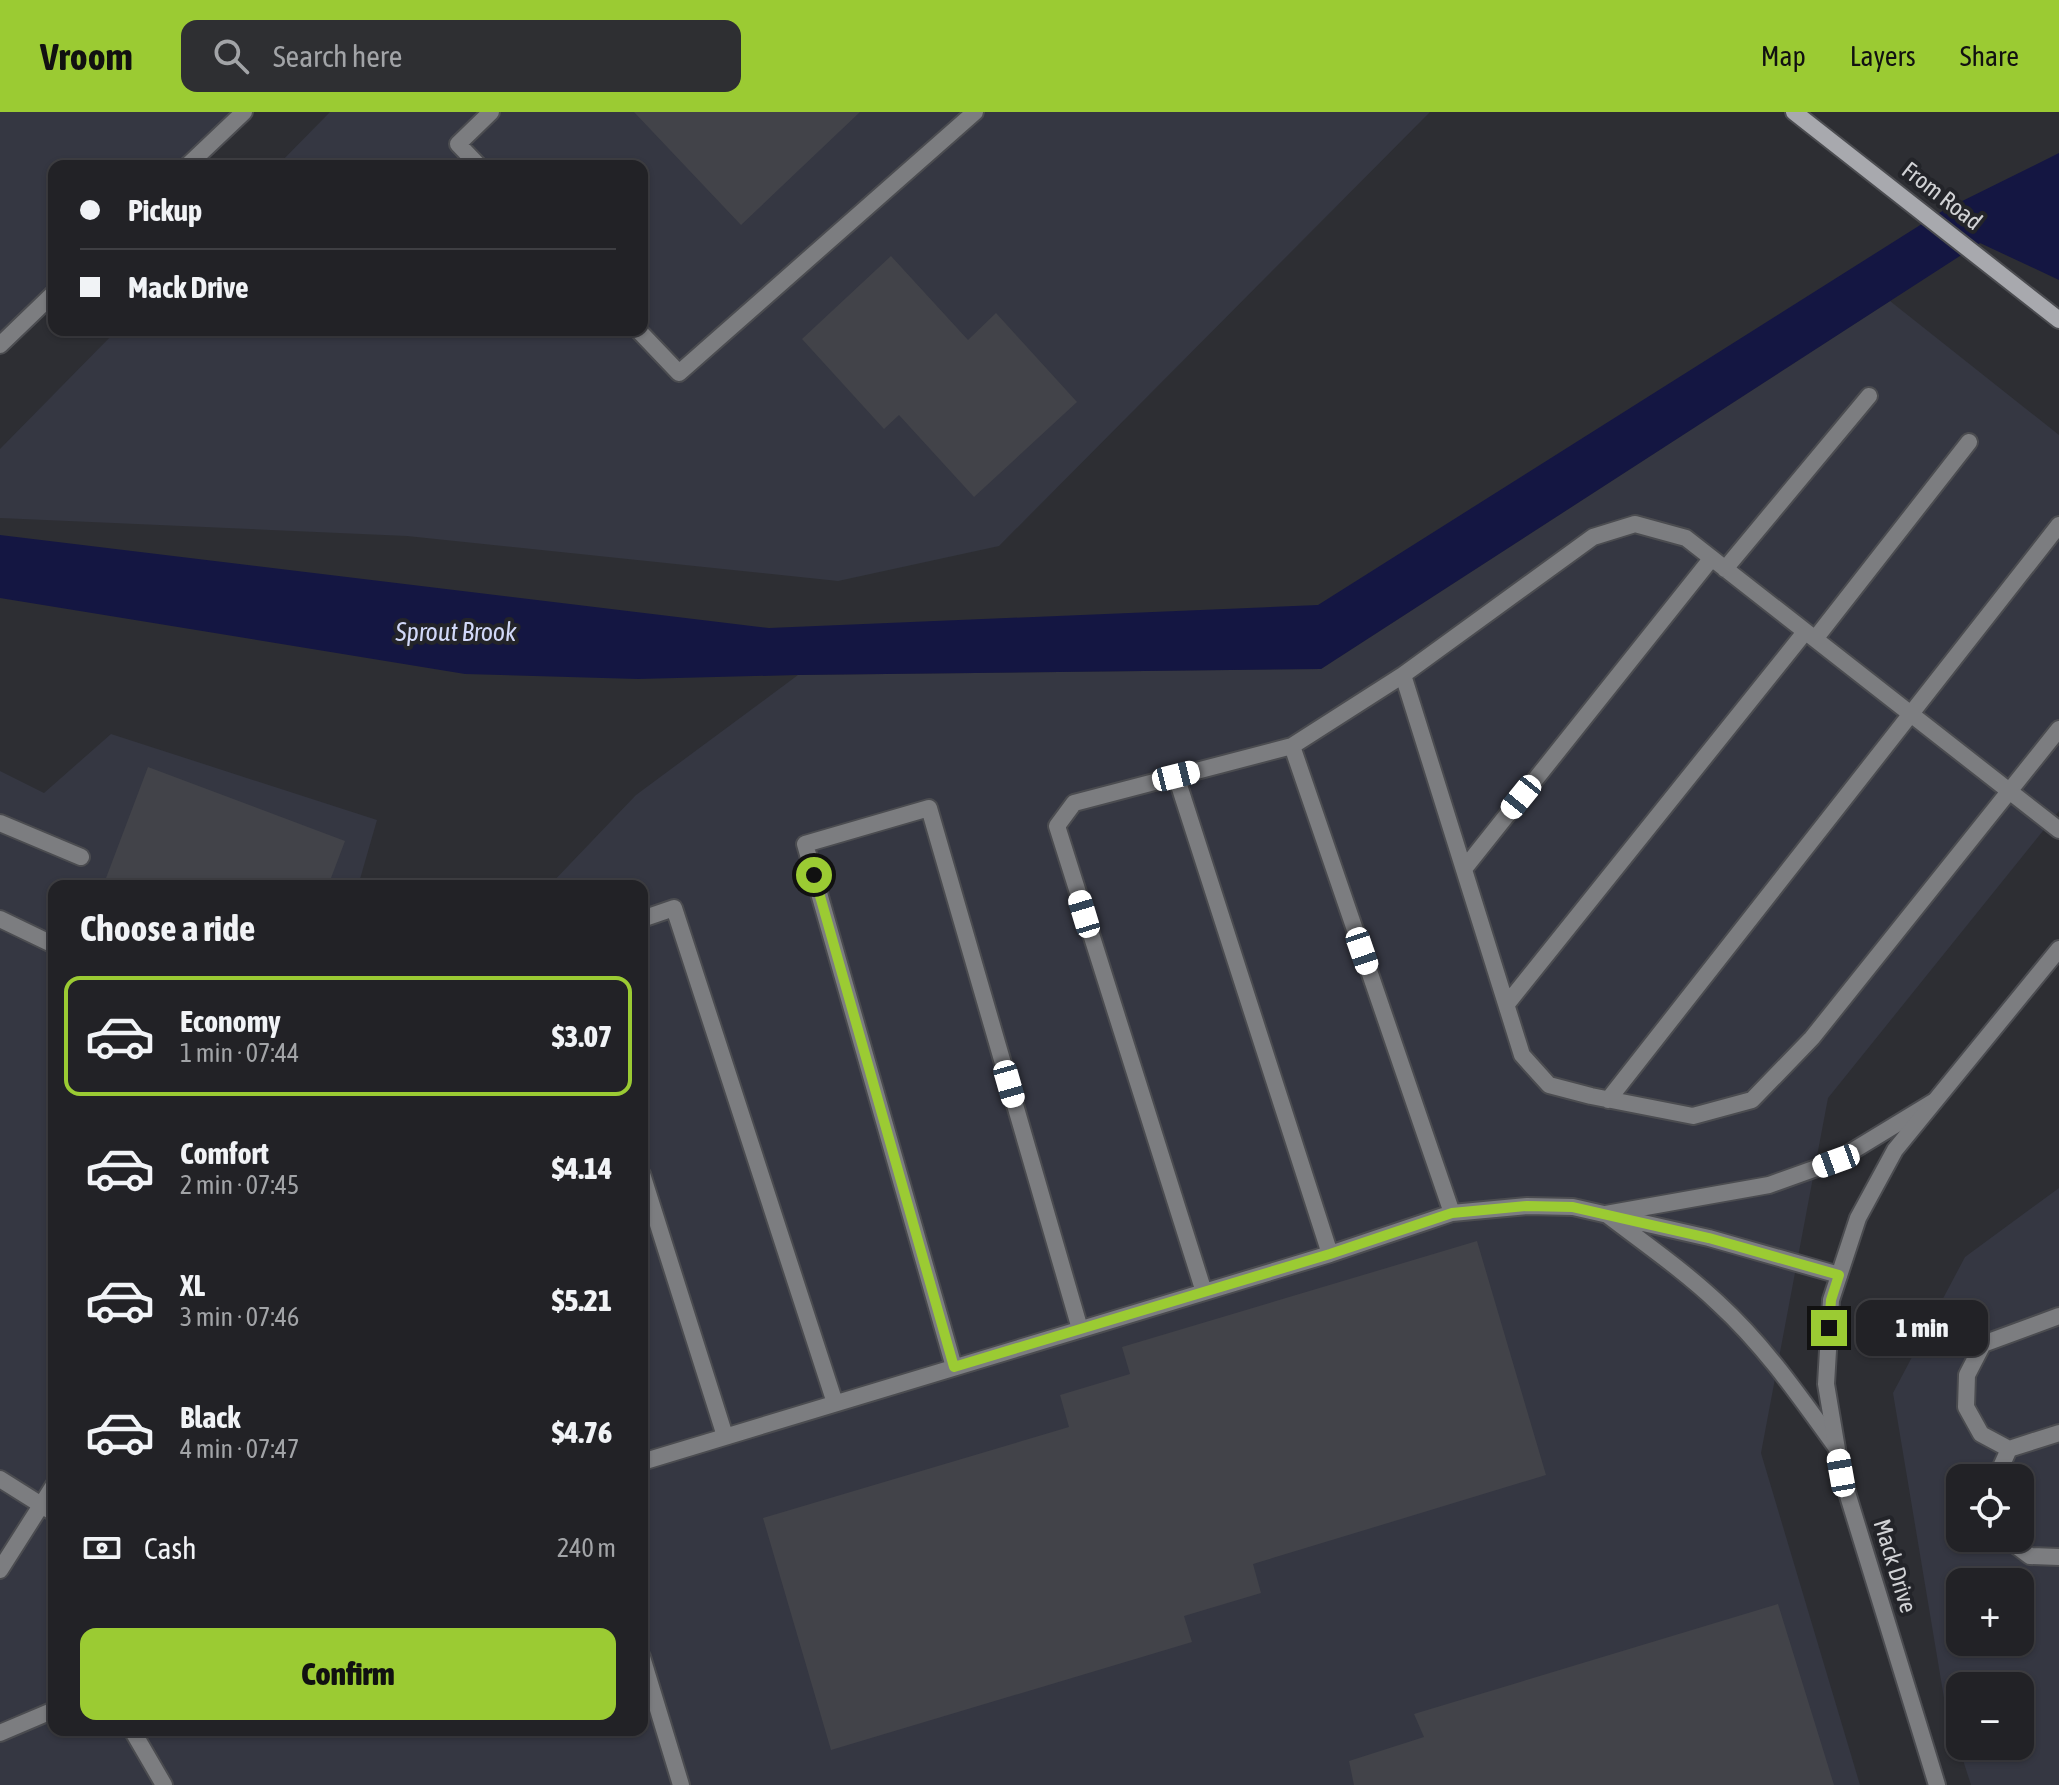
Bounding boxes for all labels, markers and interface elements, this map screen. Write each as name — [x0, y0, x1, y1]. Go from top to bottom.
search box — [181, 20, 741, 92]
icon: search — [209, 34, 253, 78]
text: Vroom — [40, 35, 133, 78]
text: Search here — [273, 39, 402, 73]
text: Map — [1761, 40, 1806, 72]
text: Layers — [1850, 40, 1916, 72]
text: Share — [1960, 40, 2019, 72]
street label: From Road — [1897, 156, 1988, 235]
text: Pickup — [128, 193, 202, 227]
text: Mack Drive — [128, 270, 249, 304]
water label: Sprout Brook — [394, 617, 517, 647]
car — [1150, 759, 1202, 793]
car — [1497, 771, 1545, 823]
route start — [796, 857, 832, 893]
car — [1066, 888, 1102, 940]
text: Choose a ride — [80, 907, 255, 949]
car — [1343, 924, 1381, 978]
icon: car — [84, 1000, 156, 1072]
text: Economy — [180, 1004, 281, 1038]
text: $3.07 — [552, 1019, 612, 1053]
text: 1 min · 07:44 — [180, 1038, 299, 1068]
car — [991, 1058, 1027, 1110]
icon: car — [84, 1132, 156, 1204]
text: Comfort — [180, 1136, 269, 1170]
car — [1809, 1142, 1863, 1180]
text: $4.14 — [552, 1151, 612, 1185]
text: 2 min · 07:45 — [180, 1170, 299, 1200]
icon: car — [84, 1264, 156, 1336]
text: XL — [180, 1268, 205, 1302]
text: $5.21 — [552, 1283, 612, 1317]
callout: 1 min — [1857, 1300, 1989, 1356]
text: 3 min · 07:46 — [180, 1302, 299, 1332]
route end — [1811, 1310, 1847, 1346]
text: 1 min — [1895, 1313, 1949, 1343]
icon: car — [84, 1396, 156, 1468]
text: Black — [180, 1400, 240, 1434]
text: $4.76 — [552, 1415, 612, 1449]
text: 4 min · 07:47 — [180, 1434, 299, 1464]
car — [1825, 1447, 1857, 1499]
map controls — [1946, 1464, 2034, 1760]
button: locate — [1946, 1464, 2034, 1552]
street label: Mack Drive — [1868, 1516, 1923, 1616]
icon: cash — [80, 1526, 124, 1570]
text: Cash — [144, 1531, 197, 1565]
text: 240 m — [557, 1533, 616, 1563]
button: + — [1946, 1568, 2034, 1656]
button: Confirm — [80, 1628, 616, 1720]
button: − — [1946, 1672, 2034, 1760]

